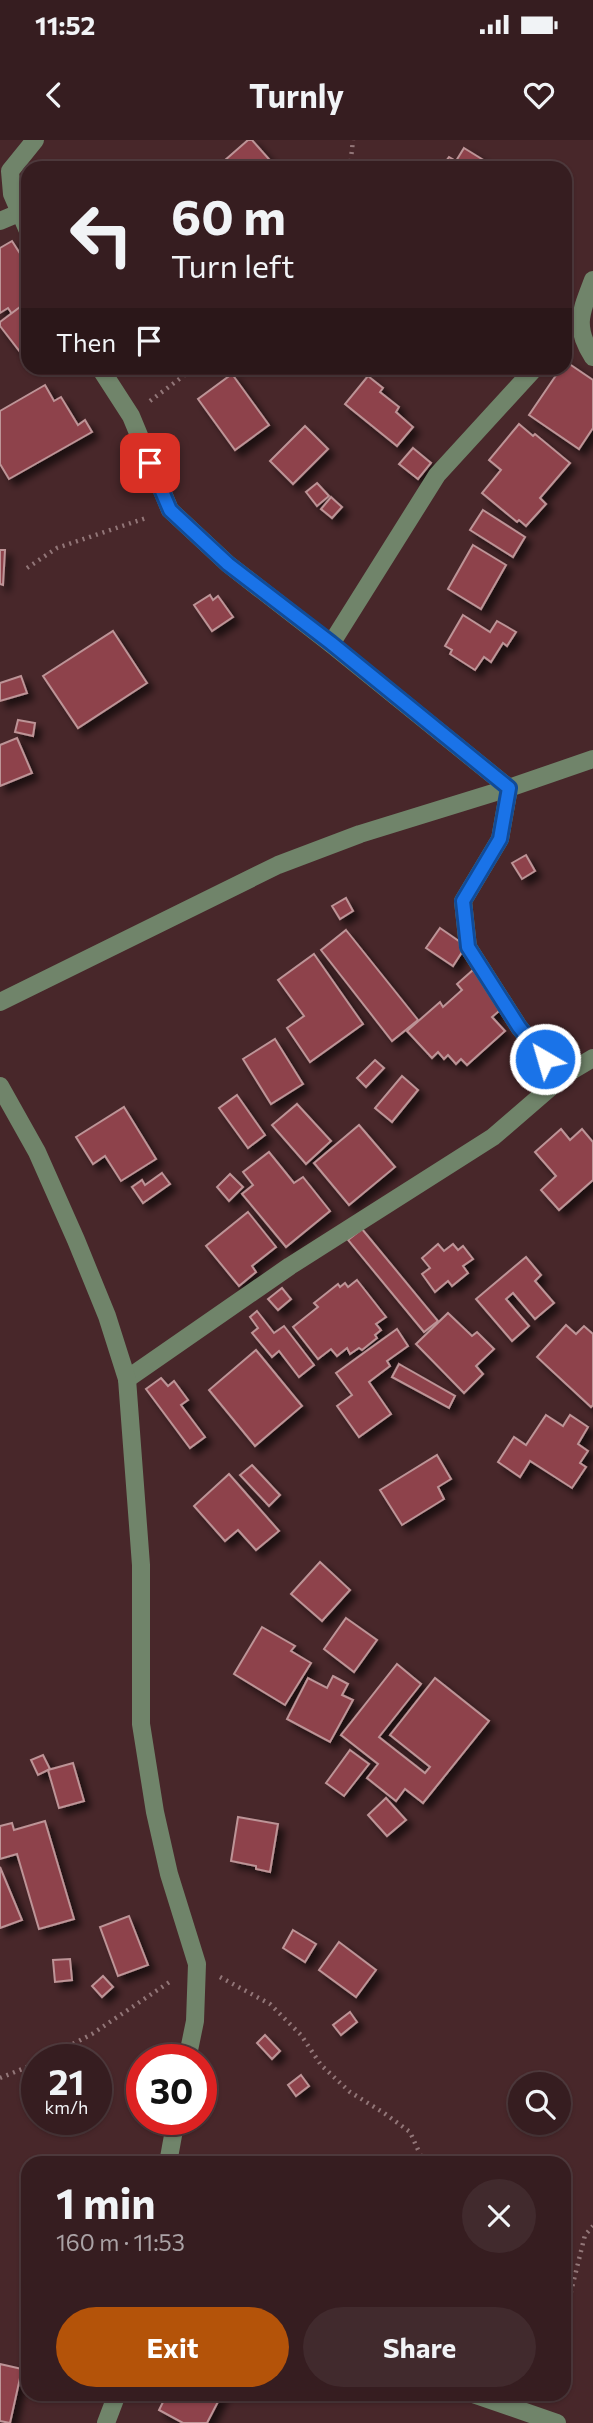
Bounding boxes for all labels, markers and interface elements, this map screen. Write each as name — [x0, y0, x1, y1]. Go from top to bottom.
text: 11:52 — [35, 9, 95, 40]
text: Turnly — [249, 75, 344, 115]
icon: back — [35, 76, 73, 114]
icon: heart — [520, 76, 558, 114]
text: 60 m — [171, 185, 286, 245]
icon: left — [56, 189, 147, 280]
text: Turn left — [171, 245, 295, 285]
icon: arrive — [130, 322, 168, 360]
text: Then — [56, 326, 116, 357]
pin — [120, 433, 180, 493]
icon: arrive — [131, 444, 169, 482]
position arrow — [508, 1022, 582, 1096]
speed limit sign: 30 — [126, 2044, 217, 2135]
text: 21 — [49, 2059, 84, 2102]
map controls — [508, 2072, 571, 2135]
button: search — [508, 2072, 571, 2135]
text: km/h — [45, 2096, 88, 2118]
text: 1 min — [56, 2176, 156, 2228]
button: close — [462, 2179, 536, 2253]
text: 160 m · 11:53 — [56, 2228, 185, 2256]
button: Exit — [56, 2307, 289, 2387]
button: Share — [303, 2307, 536, 2387]

